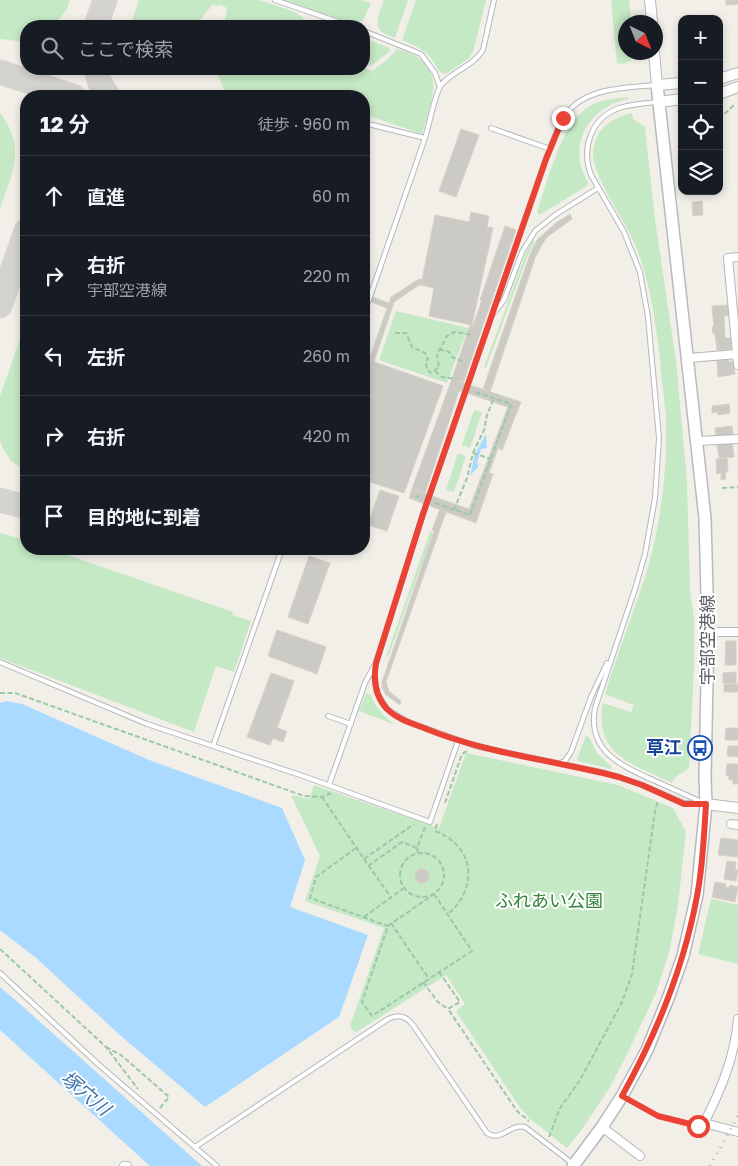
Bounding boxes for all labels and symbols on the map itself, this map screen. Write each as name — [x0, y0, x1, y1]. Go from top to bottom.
north arrow — [618, 15, 663, 60]
route end — [552, 107, 575, 130]
street label: 宇部空港線 — [696, 595, 718, 685]
bus stop icon: 草江 — [687, 735, 713, 761]
place label: 草江 — [646, 736, 682, 758]
park label: ふれあい公園 — [495, 889, 603, 911]
water label: 塚穴川 — [57, 1065, 117, 1121]
route start — [687, 1115, 710, 1138]

